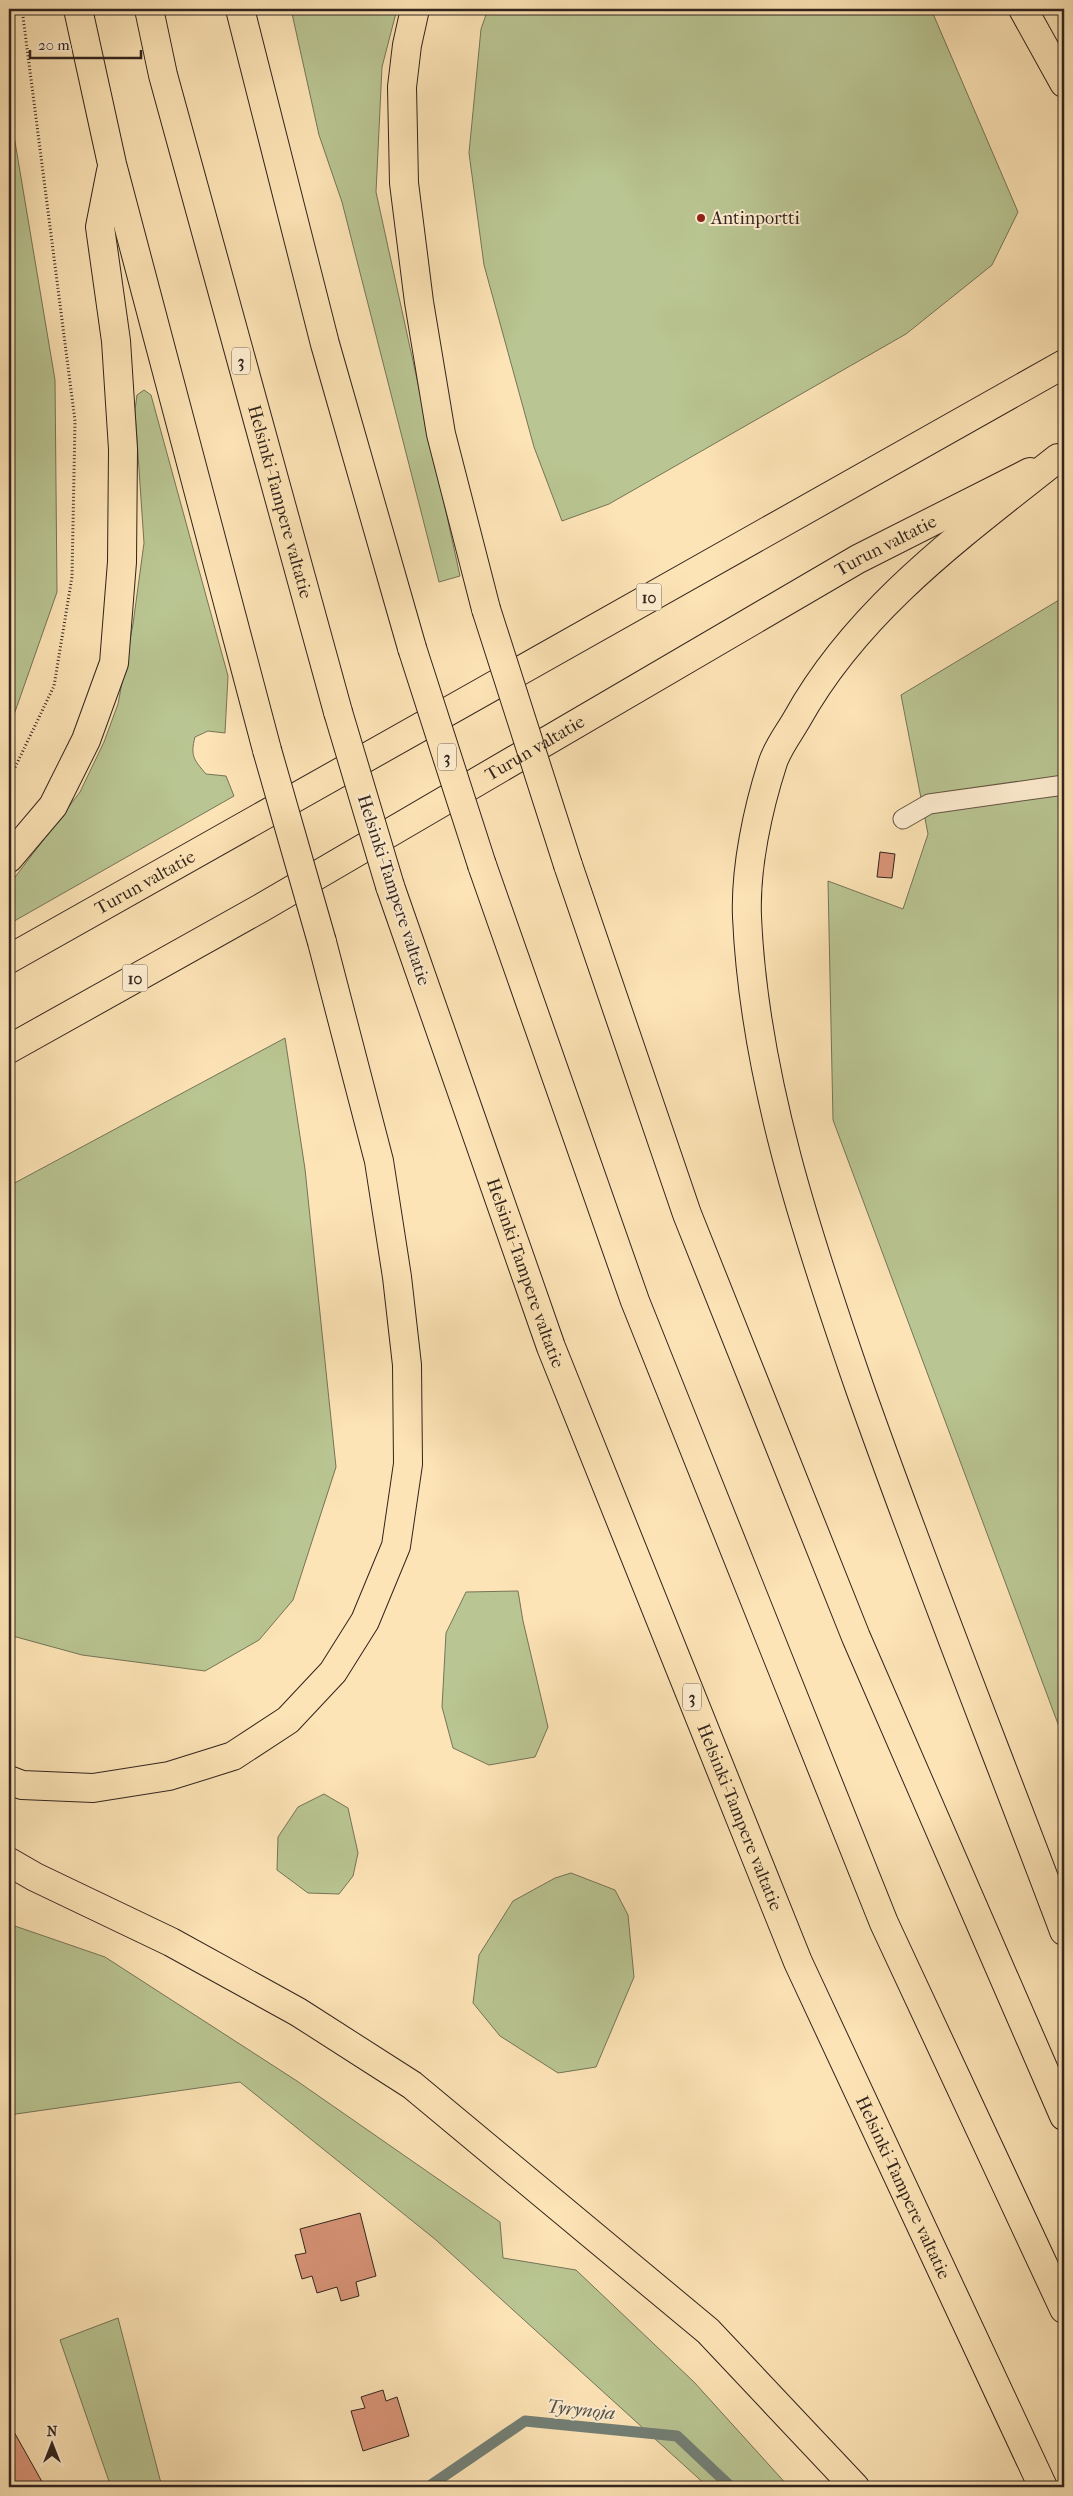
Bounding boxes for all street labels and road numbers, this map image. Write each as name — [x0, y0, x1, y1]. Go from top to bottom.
road number: 3 — [232, 348, 250, 374]
street label: Helsinki-Tampere valtatie — [243, 403, 316, 601]
street label: Turun valtatie — [831, 511, 940, 581]
road number: 10 — [636, 584, 662, 610]
street label: Turun valtatie — [482, 711, 589, 786]
road number: 3 — [438, 744, 456, 770]
street label: Helsinki-Tampere valtatie — [353, 792, 434, 988]
street label: Turun valtatie — [91, 846, 199, 919]
road number: 10 — [122, 964, 148, 991]
street label: Helsinki-Tampere valtatie — [482, 1175, 568, 1371]
road number: 3 — [683, 1684, 701, 1710]
street label: Helsinki-Tampere valtatie — [692, 1721, 786, 1914]
street label: Helsinki-Tampere valtatie — [851, 2093, 955, 2283]

